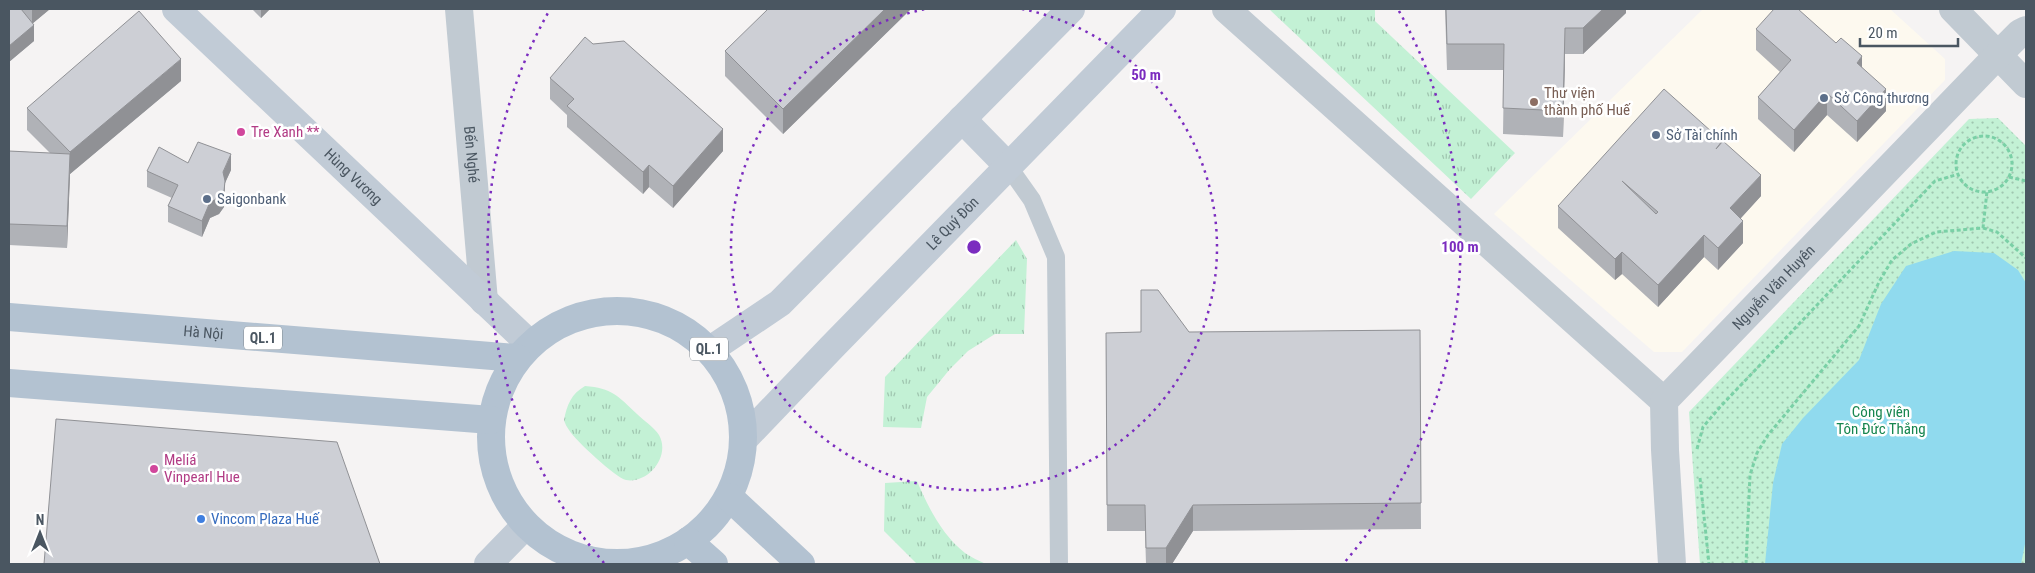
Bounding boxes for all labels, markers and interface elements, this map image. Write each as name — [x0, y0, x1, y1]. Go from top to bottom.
scale bar — [1860, 15, 1958, 47]
text: 20 m — [1868, 24, 1898, 42]
text: 50 m — [1131, 66, 1161, 84]
place label: Thư viện thành phố Huế — [1544, 84, 1631, 119]
place label: Sở Công thương — [1834, 89, 1929, 107]
marker: Sở Công thương — [1818, 92, 1830, 104]
marker: Thư viện thành phố Huế — [1528, 96, 1540, 108]
place label: Tre Xanh ** — [251, 123, 320, 141]
street label: Bến Nghé — [460, 125, 483, 184]
marker: Tre Xanh ** — [235, 126, 247, 138]
place label: Sở Tài chính — [1666, 126, 1738, 144]
marker: Sở Tài chính — [1650, 129, 1662, 141]
street label: Hùng Vương — [320, 145, 386, 208]
place label: Saigonbank — [217, 190, 286, 208]
marker: Saigonbank — [201, 193, 213, 205]
street label: Lê Quý Đôn — [923, 193, 983, 254]
centre of rings — [965, 238, 983, 256]
text: 100 m — [1441, 238, 1479, 256]
street label: Nguyễn Văn Huyên — [1729, 241, 1819, 334]
street label: Hà Nội — [183, 322, 224, 343]
road number: QL.1 — [244, 326, 282, 349]
road number: QL.1 — [690, 338, 728, 360]
park label: Công viên Tôn Đức Thắng — [1836, 403, 1926, 438]
place label: Meliá Vinpearl Hue — [164, 451, 240, 486]
marker: Meliá Vinpearl Hue — [148, 463, 160, 475]
north arrow — [15, 508, 65, 558]
place label: Vincom Plaza Huế — [211, 510, 320, 528]
text: N — [36, 512, 44, 528]
marker: Vincom Plaza Huế — [195, 513, 207, 525]

